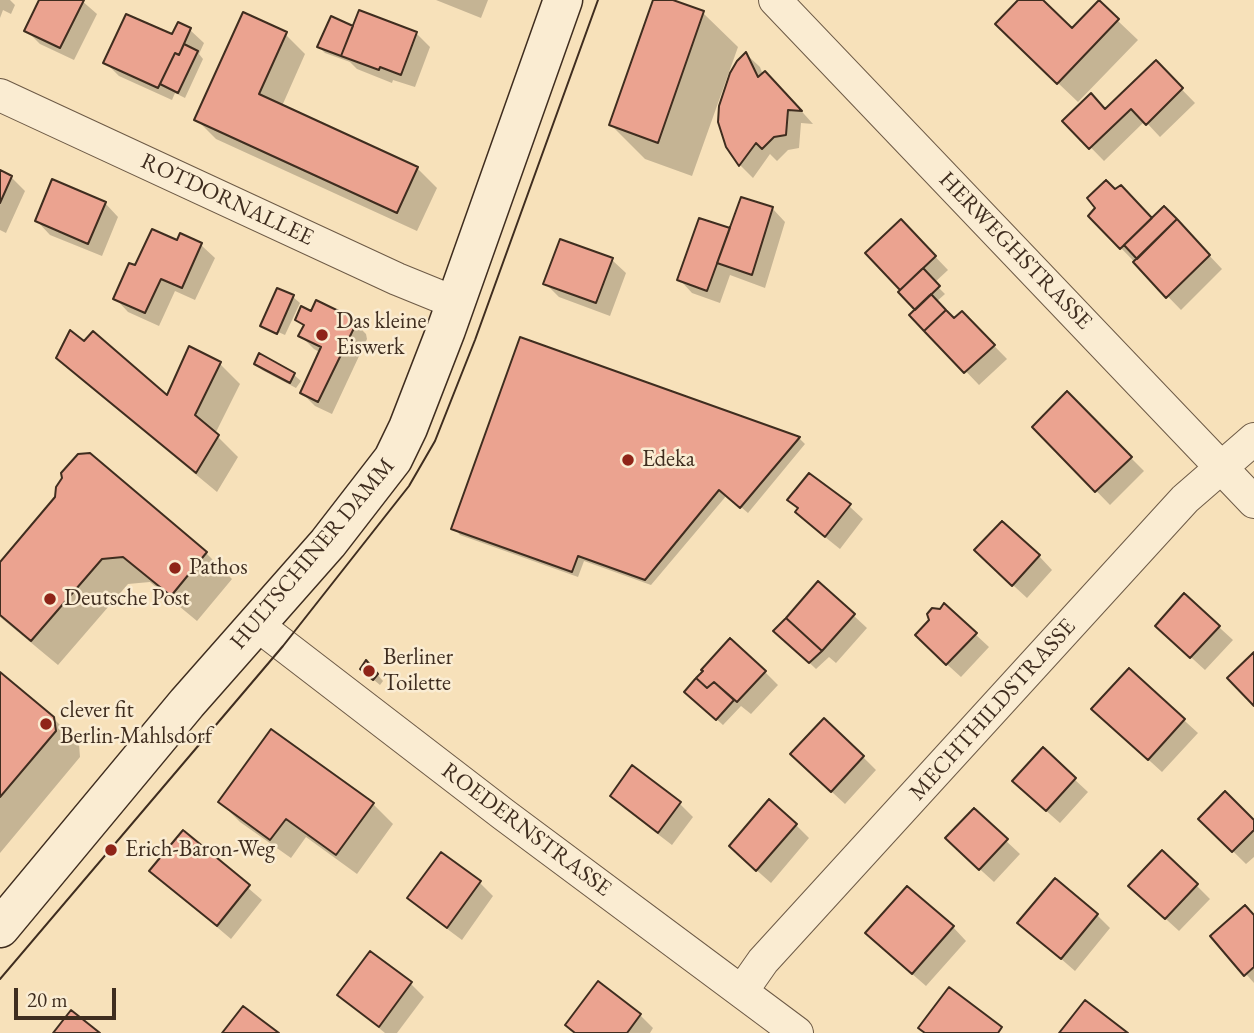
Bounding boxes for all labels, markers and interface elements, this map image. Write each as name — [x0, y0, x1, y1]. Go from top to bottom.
street label: ROTDORNALLEE — [136, 148, 318, 252]
street label: HERWEGHSTRASSE — [933, 166, 1097, 336]
place label: Das kleine Eiswerk — [336, 308, 427, 362]
marker: Das kleine Eiswerk — [314, 327, 330, 343]
place label: Edeka — [642, 446, 695, 474]
marker: Edeka — [620, 452, 636, 468]
street label: HULTSCHINER DAMM — [225, 453, 401, 655]
place label: Pathos — [189, 554, 248, 582]
marker: Pathos — [167, 560, 183, 576]
place label: Deutsche Post — [64, 585, 189, 613]
marker: Deutsche Post — [42, 591, 58, 607]
street label: MECHTHILDSTRASSE — [904, 613, 1082, 807]
place label: Berliner Toilette — [383, 644, 453, 698]
marker: Berliner Toilette — [361, 663, 377, 679]
place label: clever fit Berlin-Mahlsdorf — [60, 697, 212, 751]
marker: clever fit Berlin-Mahlsdorf — [38, 716, 54, 732]
street label: ROEDERNSTRASSE — [436, 757, 616, 903]
place label: Erich-Baron-Weg — [125, 836, 275, 864]
marker: Erich-Baron-Weg — [103, 842, 119, 858]
scale bar — [18, 974, 119, 1018]
text: 20 m — [27, 986, 68, 1013]

